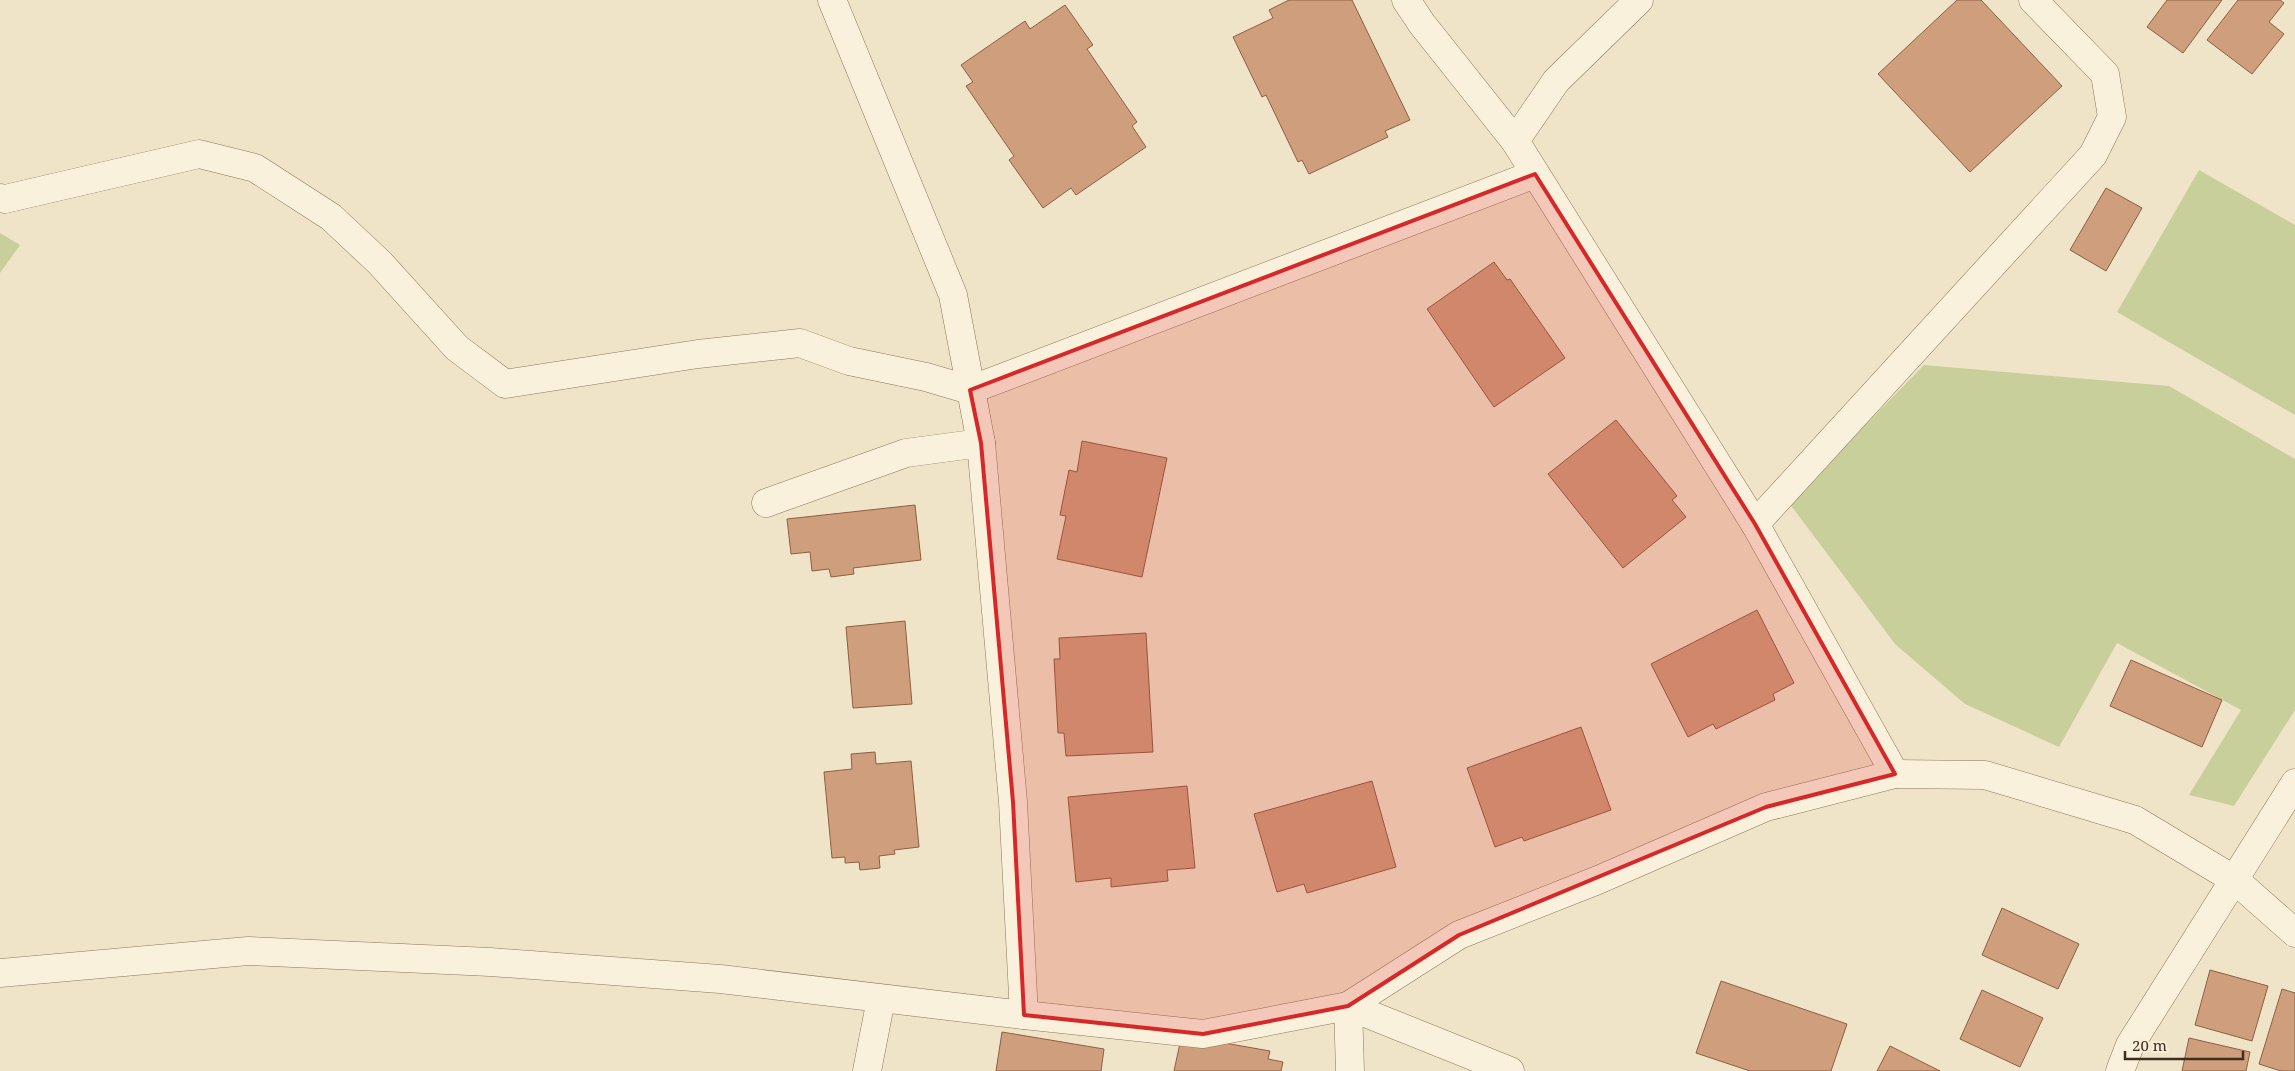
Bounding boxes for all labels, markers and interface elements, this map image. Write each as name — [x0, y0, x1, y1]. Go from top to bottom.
scale bar — [2125, 1028, 2242, 1060]
text: 20 m — [2132, 1035, 2167, 1055]

